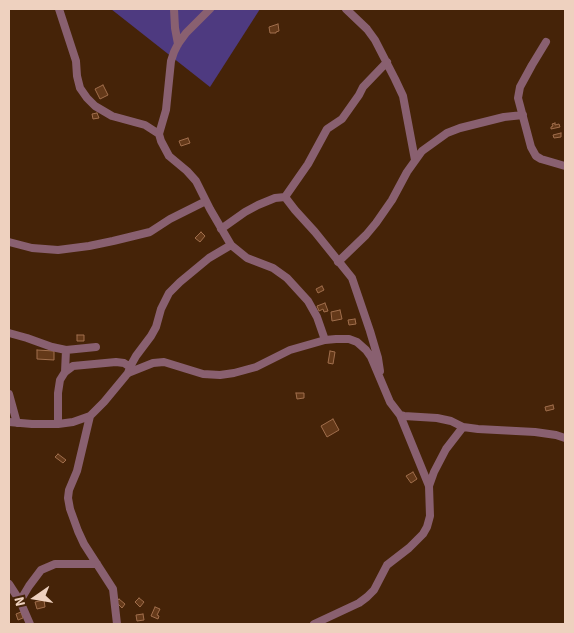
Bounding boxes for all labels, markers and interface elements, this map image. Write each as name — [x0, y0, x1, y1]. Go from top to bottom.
north arrow — [10, 573, 60, 623]
text: N — [10, 595, 31, 608]

